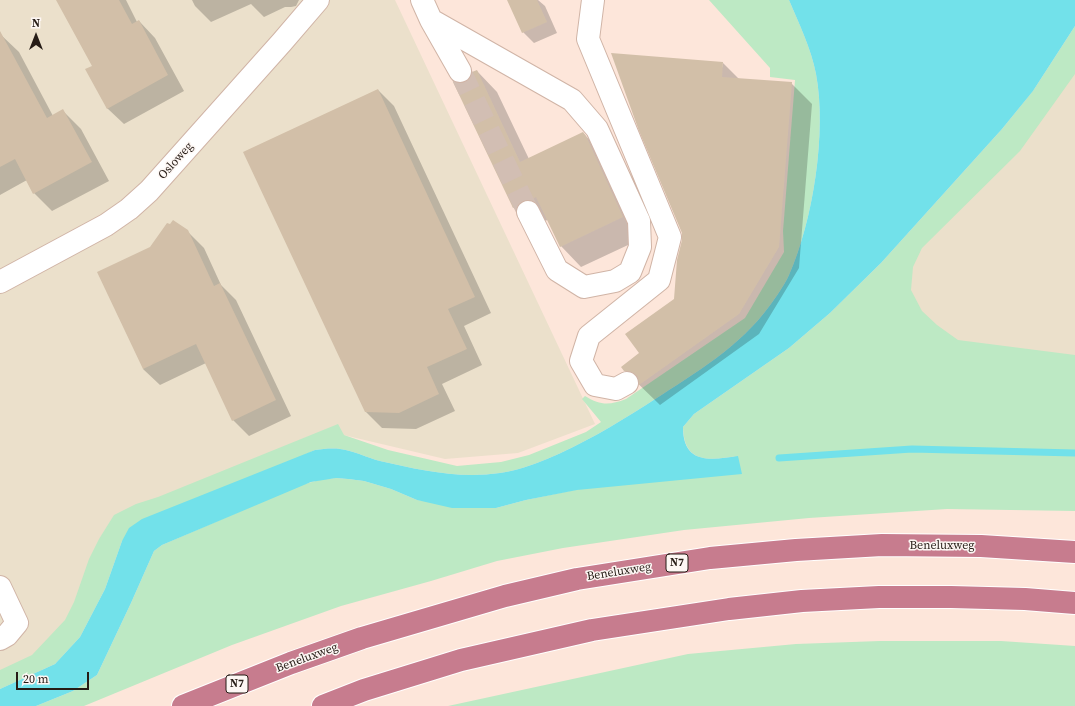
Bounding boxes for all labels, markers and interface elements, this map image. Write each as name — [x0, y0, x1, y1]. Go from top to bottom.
north arrow — [16, 16, 56, 56]
text: N — [32, 16, 40, 31]
street label: Osloweg — [156, 139, 196, 183]
street label: Beneluxweg — [910, 539, 974, 553]
road number: N7 — [666, 554, 688, 572]
street label: Beneluxweg — [586, 560, 652, 584]
street label: Beneluxweg — [274, 640, 340, 676]
scale bar — [18, 664, 91, 690]
text: 20 m — [23, 671, 49, 687]
road number: N7 — [226, 675, 248, 693]

